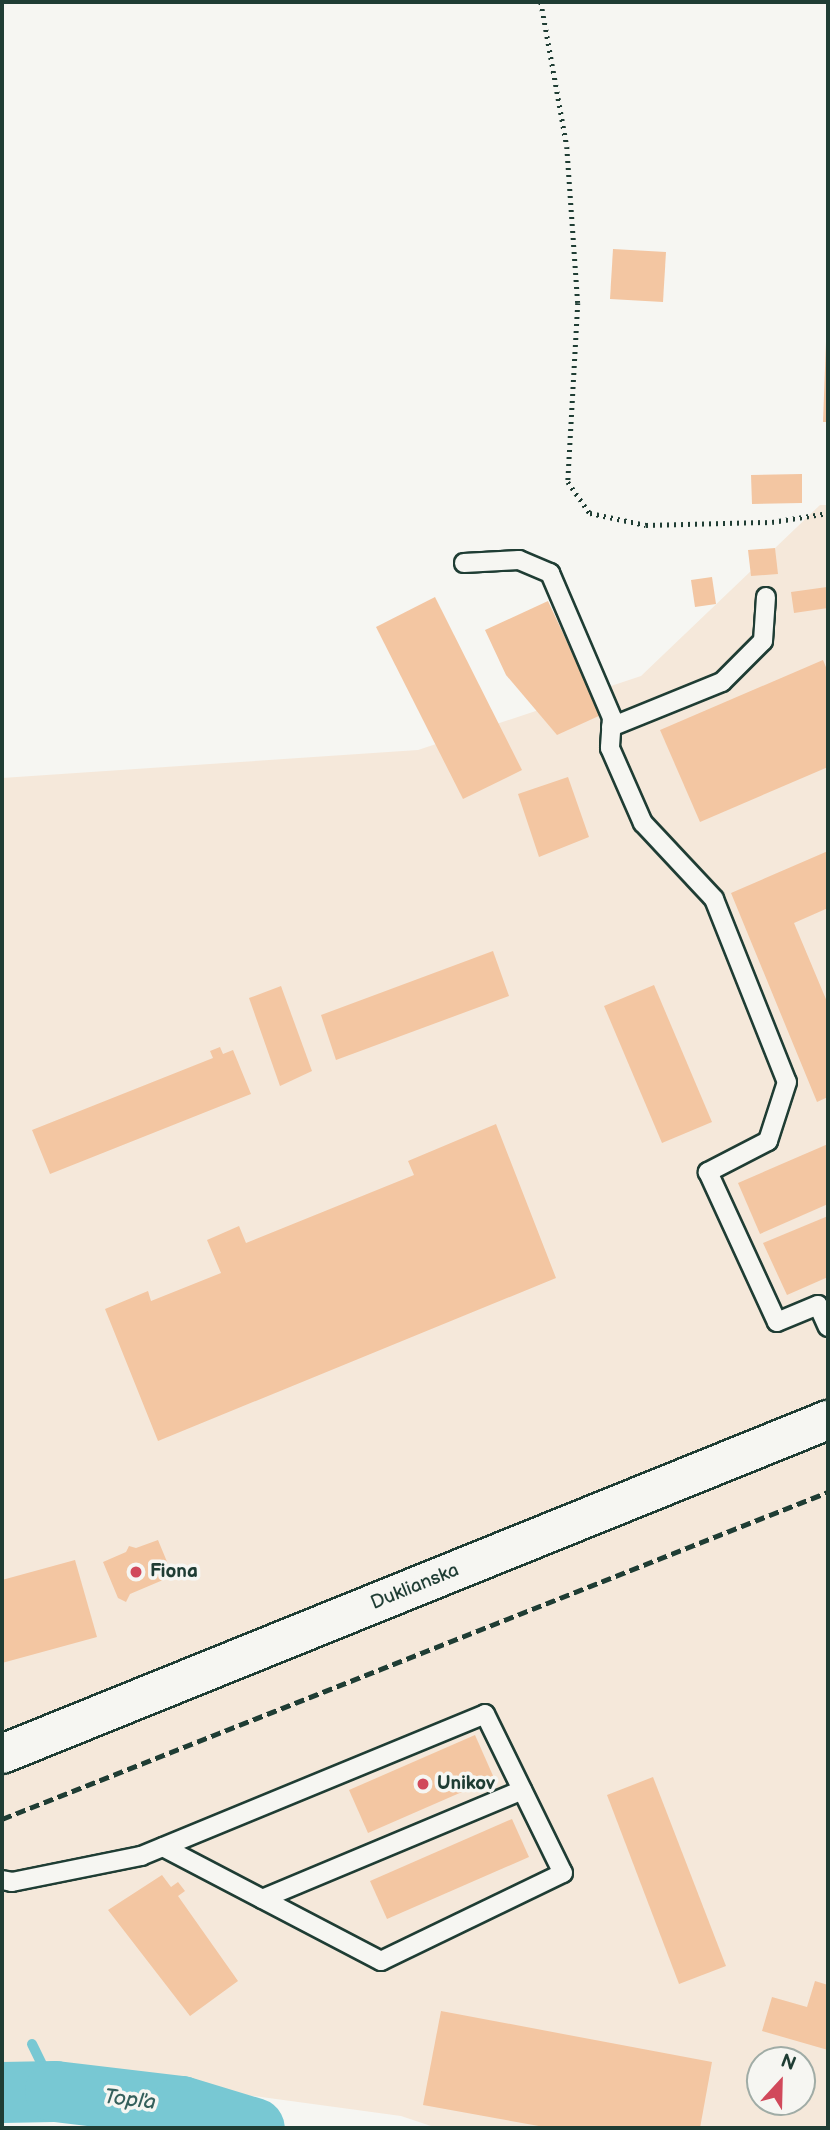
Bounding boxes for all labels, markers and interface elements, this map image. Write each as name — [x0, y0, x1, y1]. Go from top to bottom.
street label: Duklianska — [368, 1559, 462, 1615]
place label: Fiona — [150, 1561, 198, 1583]
marker: Fiona — [128, 1564, 144, 1580]
place label: Unikov — [437, 1773, 495, 1795]
marker: Unikov — [415, 1776, 431, 1792]
north arrow — [746, 2046, 816, 2116]
text: N — [777, 2050, 799, 2076]
water label: Topľa — [103, 2084, 157, 2116]

